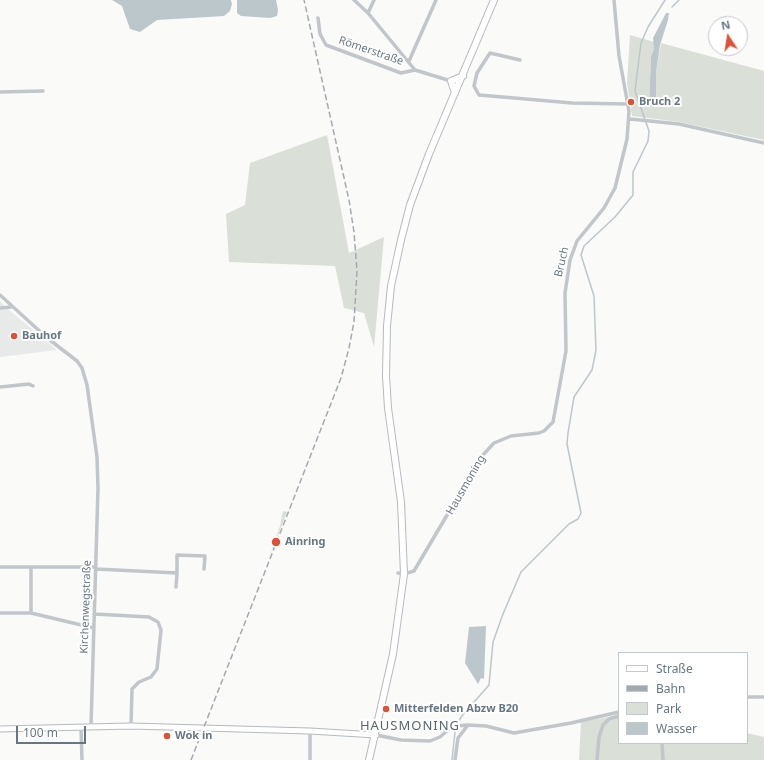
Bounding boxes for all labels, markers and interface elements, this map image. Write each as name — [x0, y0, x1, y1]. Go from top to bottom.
north arrow — [708, 16, 748, 56]
text: N — [720, 16, 732, 33]
street label: Römerstraße — [337, 34, 405, 68]
place label: Bruch 2 — [639, 95, 680, 109]
marker: Bruch 2 — [626, 97, 636, 107]
street label: Bruch — [552, 246, 572, 278]
place label: Bauhof — [22, 329, 61, 343]
marker: Bauhof — [9, 331, 19, 341]
street label: Hausmoning — [444, 453, 488, 517]
place label: Ainring — [285, 535, 325, 549]
marker: Ainring — [270, 536, 282, 548]
street label: Kirchenwegstraße — [78, 560, 94, 654]
legend — [618, 652, 748, 744]
text: Straße — [656, 660, 693, 677]
text: Bahn — [656, 680, 685, 697]
text: Park — [656, 700, 681, 717]
place label: Mitterfelden Abzw B20 — [394, 702, 518, 716]
marker: Mitterfelden Abzw B20 — [381, 704, 391, 714]
scale bar — [18, 718, 88, 744]
district label: HAUSMONING — [360, 718, 460, 734]
text: Wasser — [656, 720, 697, 737]
text: 100 m — [23, 724, 58, 741]
place label: Wok in — [175, 729, 212, 743]
marker: Wok in — [162, 731, 172, 741]

